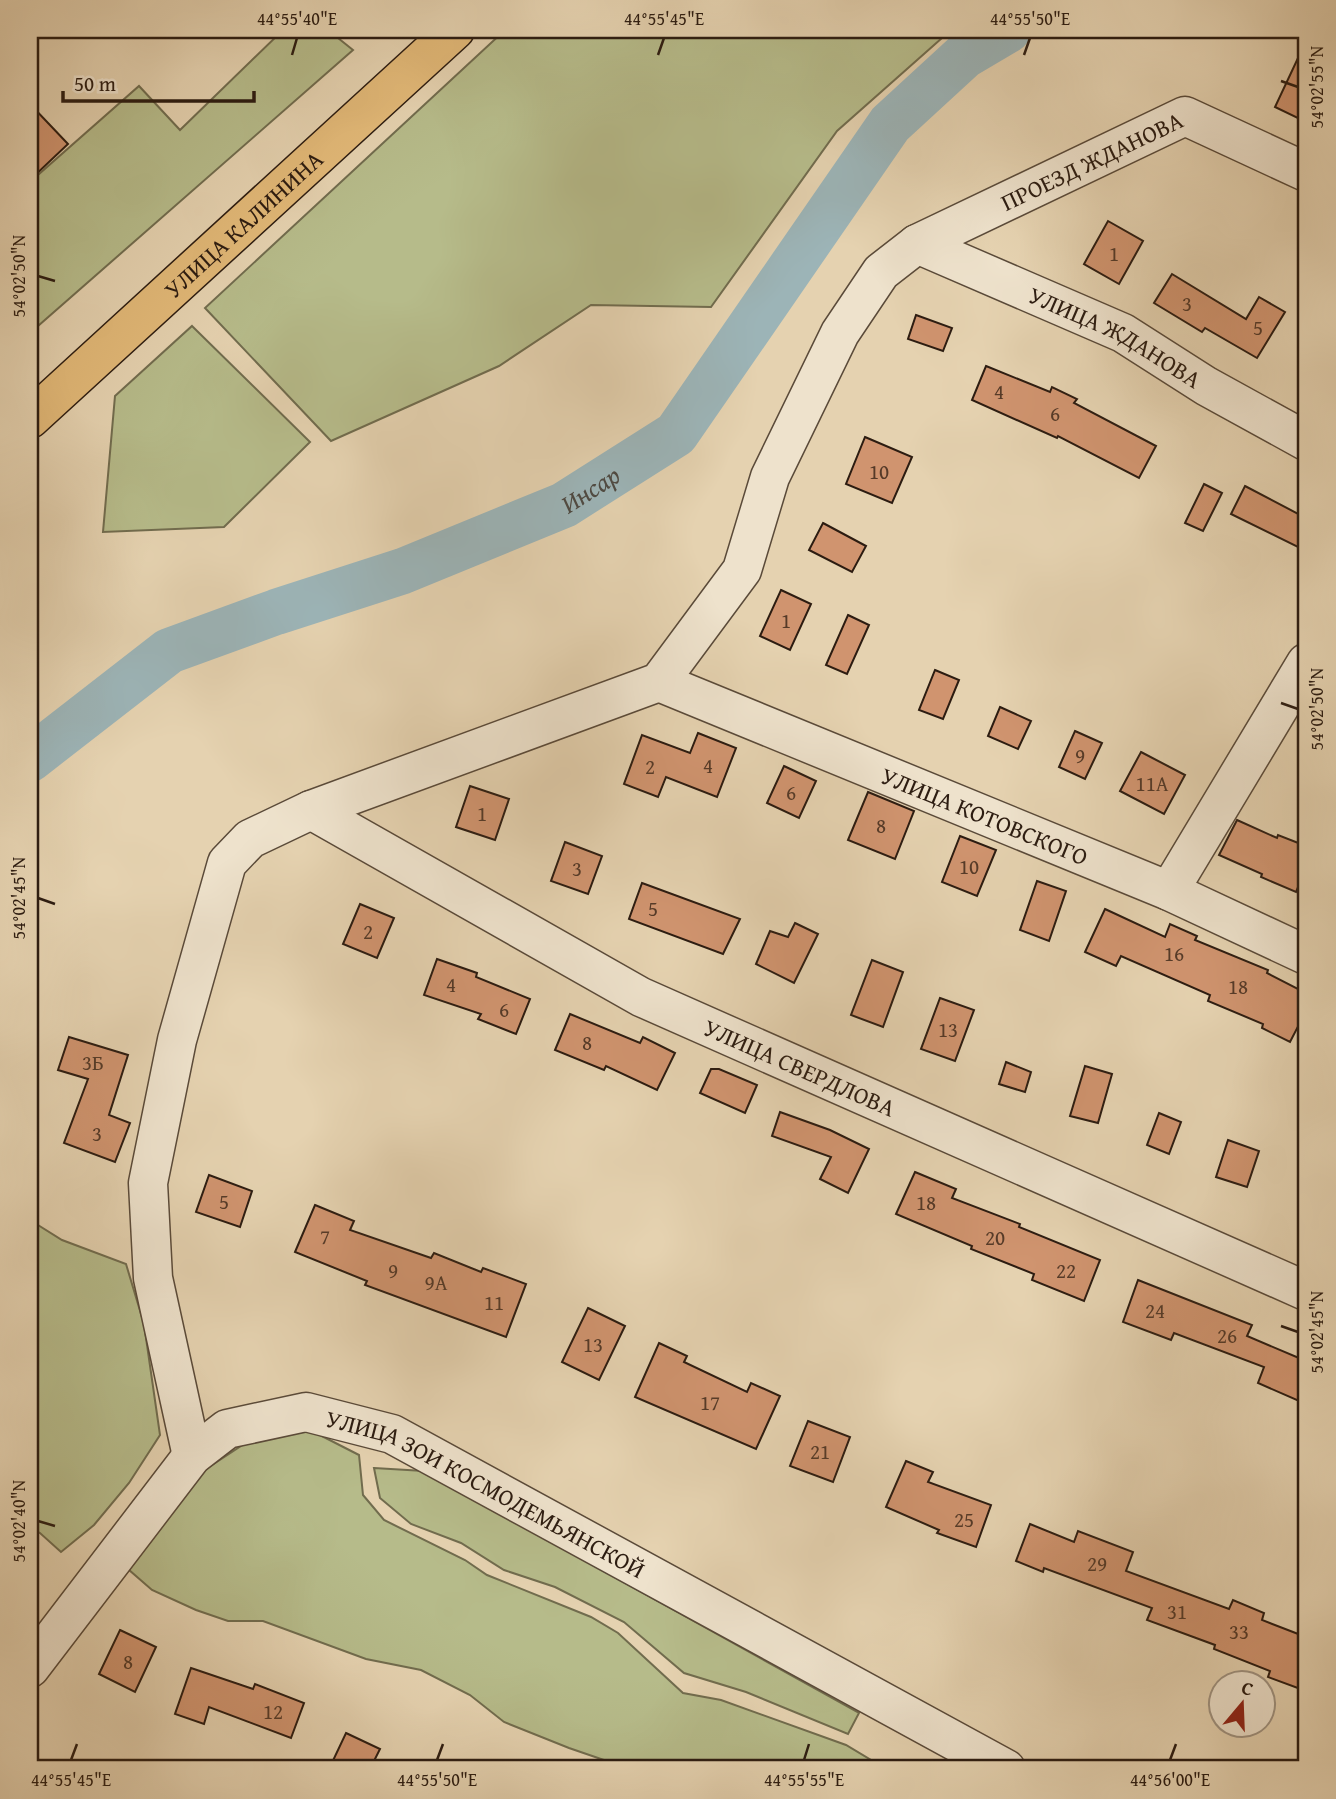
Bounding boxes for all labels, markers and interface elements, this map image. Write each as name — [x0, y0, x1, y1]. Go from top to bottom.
text: 44°55'40"E — [257, 5, 337, 32]
text: 44°55'45"E — [624, 5, 704, 32]
text: 44°55'50"E — [990, 5, 1070, 32]
text: 54°02'55"N — [1303, 45, 1330, 128]
scale bar — [63, 60, 254, 104]
text: 50 m — [74, 68, 116, 99]
street label: ПРОЕЗД ЖДАНОВА — [995, 102, 1189, 219]
street label: УЛИЦА КАЛИНИНА — [156, 142, 331, 306]
text: 54°02'50"N — [5, 234, 32, 317]
house number: 1 — [1109, 238, 1119, 269]
street label: УЛИЦА ЖДАНОВА — [1023, 277, 1209, 397]
house number: 3 — [1182, 288, 1192, 319]
house number: 5 — [1253, 312, 1263, 343]
house number: 4 — [994, 376, 1004, 407]
house number: 6 — [1050, 398, 1060, 429]
water label: Инсар — [552, 455, 627, 522]
house number: 10 — [869, 456, 889, 487]
house number: 1 — [781, 605, 791, 636]
text: 54°02'50"N — [1303, 667, 1330, 750]
house number: 9 — [1075, 740, 1085, 771]
house number: 4 — [703, 750, 713, 781]
house number: 2 — [645, 751, 655, 782]
street label: УЛИЦА КОТОВСКОГО — [876, 757, 1094, 874]
house number: 11А — [1136, 768, 1169, 799]
house number: 6 — [786, 777, 796, 808]
house number: 1 — [477, 798, 487, 829]
house number: 8 — [876, 810, 886, 841]
house number: 10 — [959, 851, 979, 882]
house number: 3 — [572, 853, 582, 884]
text: 54°02'45"N — [5, 856, 32, 939]
house number: 5 — [648, 893, 658, 924]
house number: 2 — [363, 916, 373, 947]
house number: 16 — [1164, 938, 1184, 969]
house number: 4 — [446, 969, 456, 1000]
house number: 18 — [1228, 971, 1248, 1002]
house number: 6 — [499, 994, 509, 1025]
street label: УЛИЦА СВЕРДЛОВА — [698, 1009, 902, 1125]
house number: 13 — [938, 1014, 958, 1045]
house number: 8 — [582, 1027, 592, 1058]
house number: 3Б — [82, 1047, 104, 1078]
house number: 3 — [92, 1118, 102, 1149]
house number: 5 — [219, 1186, 229, 1217]
house number: 18 — [916, 1187, 936, 1218]
house number: 7 — [320, 1221, 330, 1252]
house number: 20 — [985, 1222, 1005, 1253]
house number: 9 — [388, 1255, 398, 1286]
house number: 22 — [1056, 1255, 1076, 1286]
house number: 9А — [425, 1267, 448, 1298]
house number: 11 — [484, 1287, 504, 1318]
text: 54°02'45"N — [1303, 1290, 1330, 1373]
house number: 24 — [1145, 1295, 1165, 1326]
house number: 26 — [1217, 1320, 1237, 1351]
house number: 13 — [583, 1329, 603, 1360]
house number: 17 — [700, 1387, 720, 1418]
street label: УЛИЦА ЗОИ КОСМОДЕМЬЯНСКОЙ — [322, 1400, 652, 1587]
house number: 21 — [810, 1436, 830, 1467]
text: 54°02'40"N — [5, 1479, 32, 1562]
house number: 25 — [954, 1504, 974, 1535]
house number: 29 — [1087, 1548, 1107, 1579]
house number: 31 — [1167, 1596, 1187, 1627]
house number: 33 — [1229, 1616, 1249, 1647]
house number: 8 — [123, 1646, 133, 1677]
north arrow — [1206, 1670, 1276, 1740]
text: С — [1238, 1673, 1257, 1703]
house number: 12 — [263, 1696, 283, 1727]
text: 44°55'45"E — [31, 1766, 111, 1793]
text: 44°55'50"E — [397, 1766, 477, 1793]
text: 44°55'55"E — [764, 1766, 844, 1793]
text: 44°56'00"E — [1130, 1766, 1210, 1793]

